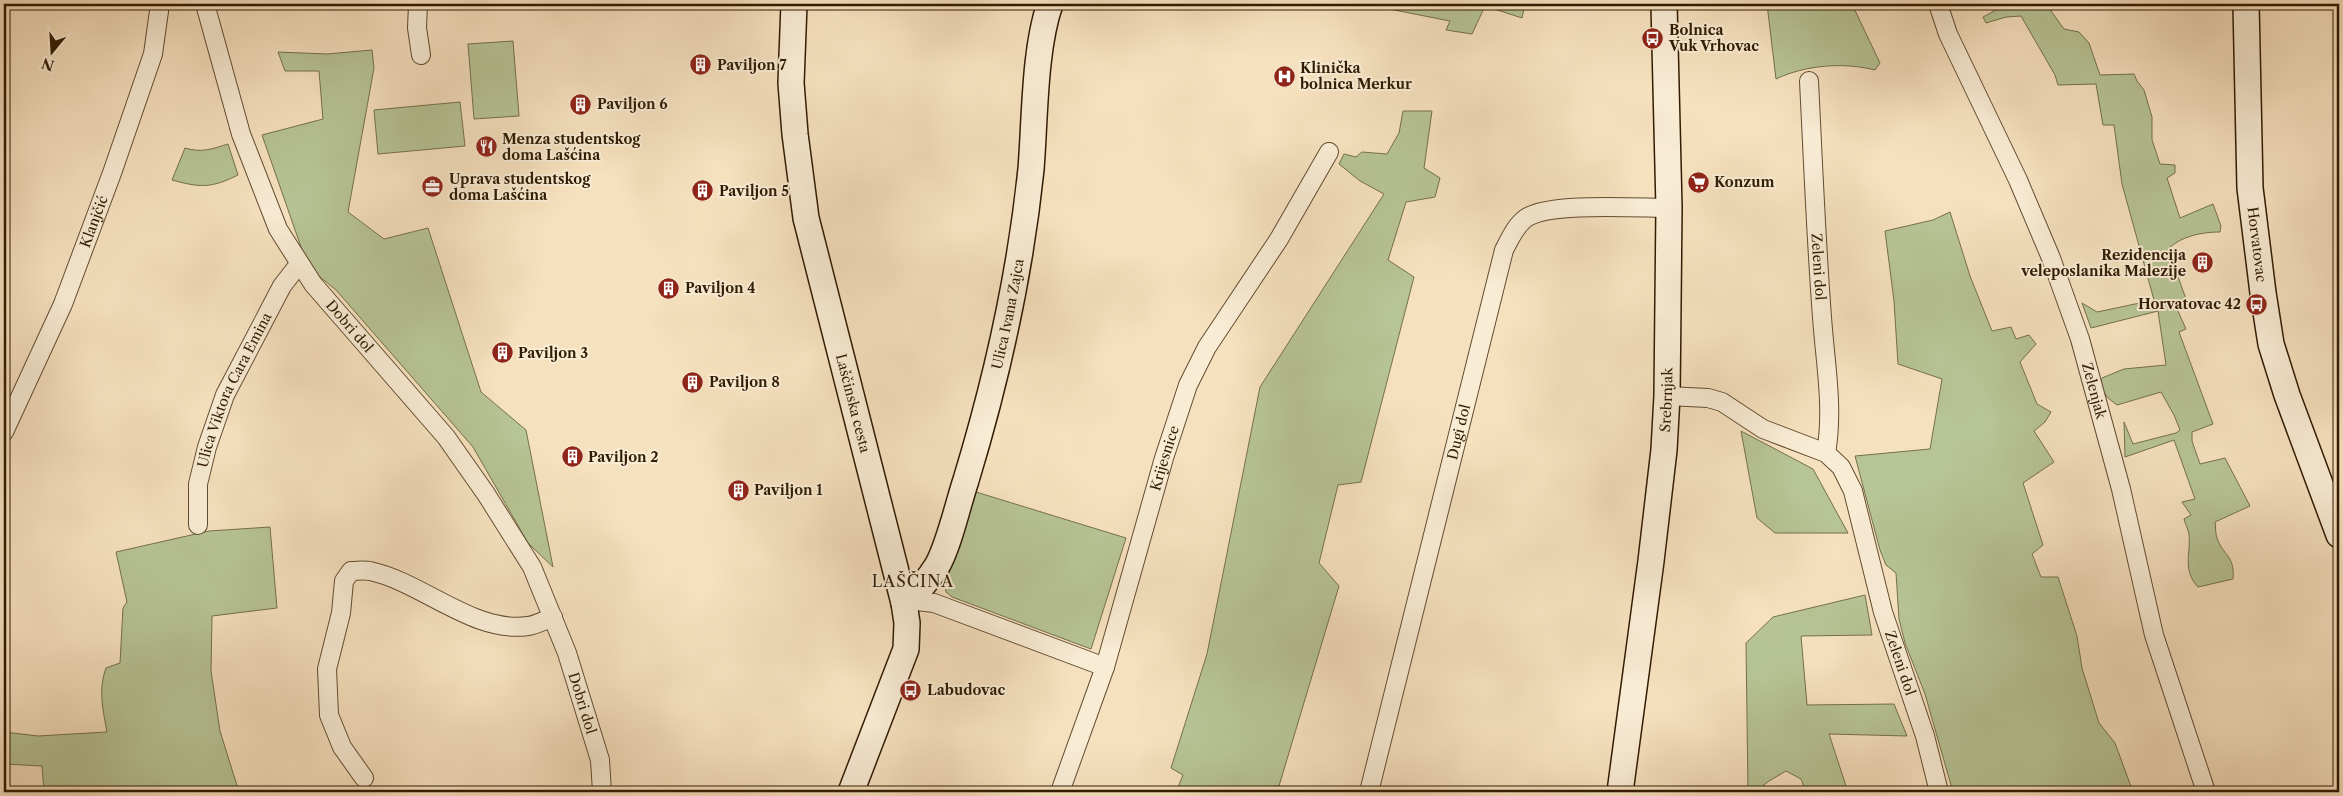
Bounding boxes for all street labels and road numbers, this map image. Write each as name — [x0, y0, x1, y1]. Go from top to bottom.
street label: Klanjčić — [76, 193, 112, 250]
street label: Horvatovac — [2243, 206, 2271, 283]
street label: Zeleni dol — [1808, 233, 1830, 301]
street label: Ulica Ivana Zajca — [988, 257, 1028, 371]
street label: Dobri dol — [322, 296, 377, 356]
street label: Ulica Viktora Cara Emina — [193, 309, 276, 470]
street label: Laščinska cesta — [832, 352, 875, 455]
street label: Zelenjak — [2078, 361, 2111, 422]
street label: Srebrnjak — [1656, 367, 1676, 433]
street label: Dugi dol — [1443, 402, 1474, 462]
street label: Krijesnice — [1146, 423, 1183, 493]
street label: Zeleni dol — [1881, 628, 1920, 698]
street label: Dobri dol — [564, 670, 600, 736]

